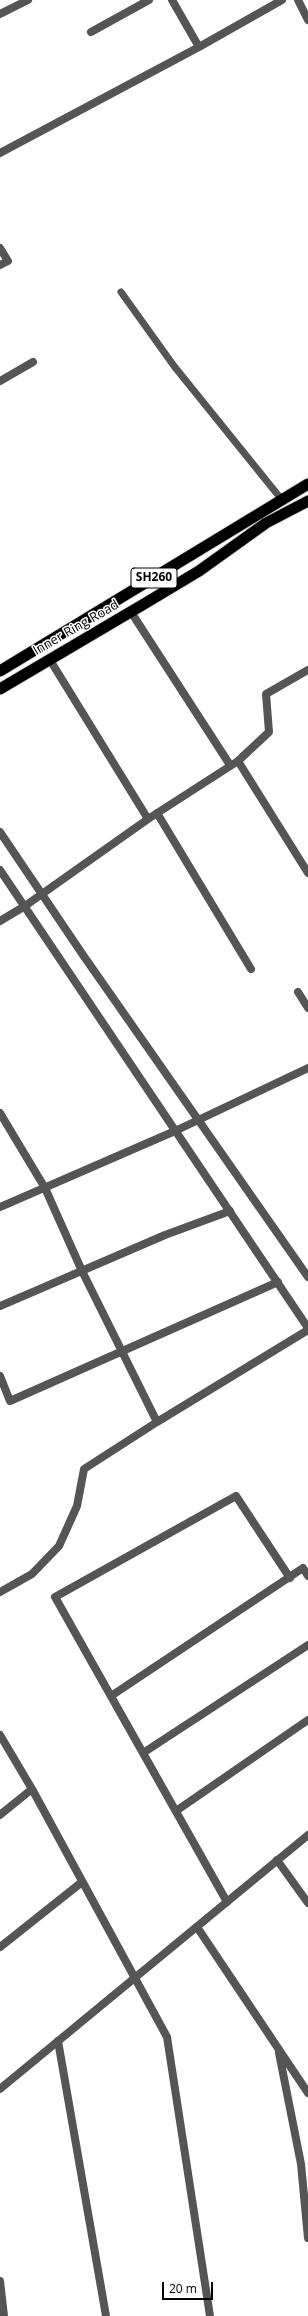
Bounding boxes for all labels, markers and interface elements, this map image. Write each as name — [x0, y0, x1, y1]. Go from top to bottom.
road number: SH260 — [131, 568, 177, 588]
street label: Inner Ring Road — [30, 597, 122, 659]
scale bar — [164, 2274, 215, 2300]
text: 20 m — [169, 2280, 197, 2297]

